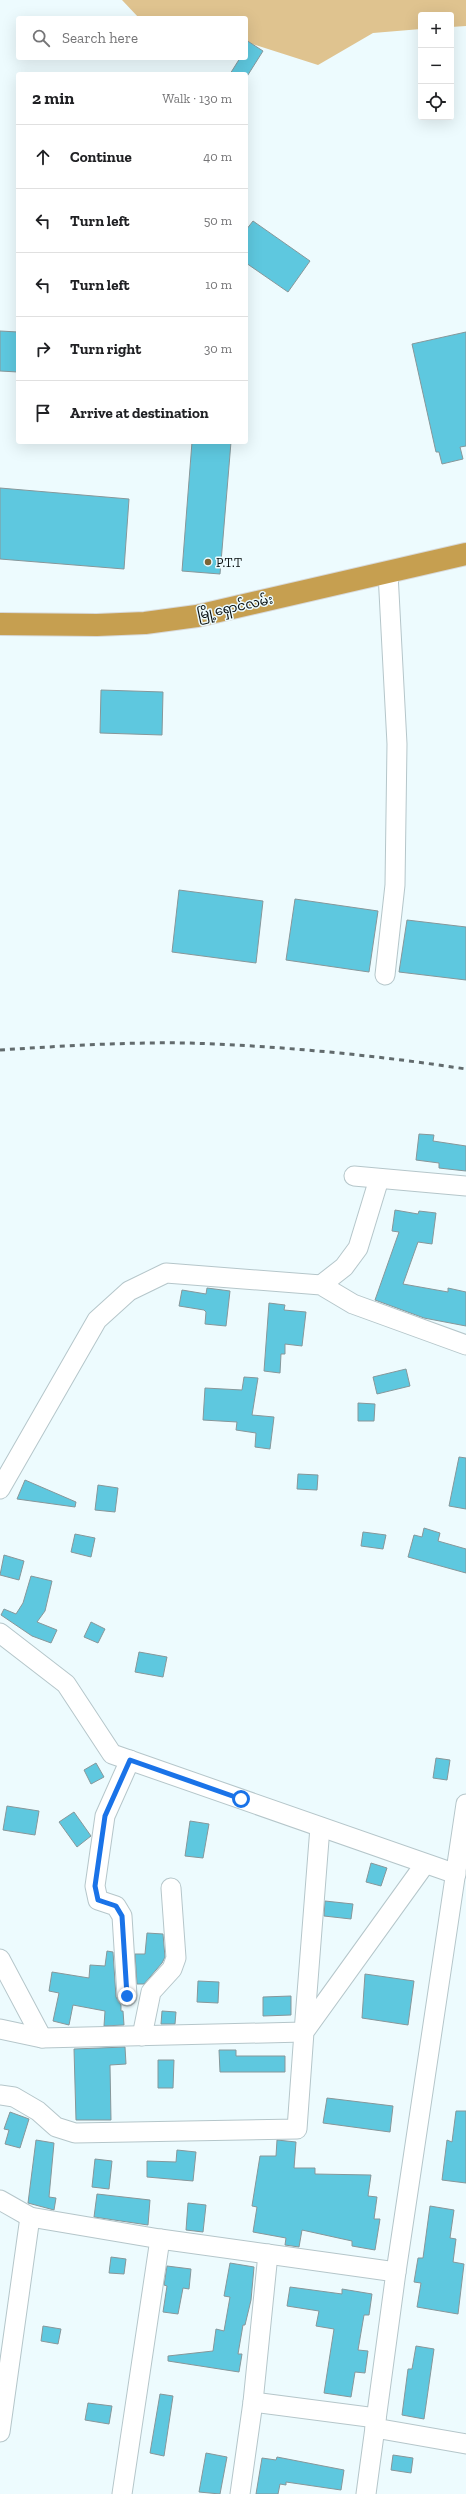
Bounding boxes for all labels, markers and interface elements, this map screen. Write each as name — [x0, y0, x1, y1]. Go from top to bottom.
map controls — [418, 12, 454, 120]
button: + — [418, 12, 454, 48]
search box — [16, 16, 248, 60]
icon: search — [30, 27, 52, 49]
text: Search here — [62, 29, 138, 47]
button: − — [418, 48, 454, 84]
button: locate — [418, 84, 454, 120]
text: 2 min — [32, 88, 74, 108]
text: Walk · 130 m — [162, 91, 232, 106]
icon: ahead — [32, 146, 54, 168]
text: Continue — [70, 148, 132, 166]
text: 40 m — [203, 149, 232, 164]
icon: left — [32, 210, 54, 232]
text: Turn left — [70, 212, 130, 230]
text: 50 m — [204, 213, 232, 228]
icon: left — [32, 274, 54, 296]
text: Turn left — [70, 276, 130, 294]
text: 10 m — [205, 277, 232, 292]
icon: right — [32, 338, 54, 360]
text: Turn right — [70, 340, 141, 358]
text: 30 m — [204, 341, 232, 356]
icon: arrive — [32, 402, 54, 424]
text: Arrive at destination — [70, 404, 209, 422]
place label: P.T.T — [216, 555, 242, 570]
marker: P.T.T — [203, 557, 213, 567]
street label: မြို့ရှောင်လမ်း — [196, 591, 275, 625]
route start — [232, 1790, 250, 1808]
route end — [118, 1987, 136, 2005]

